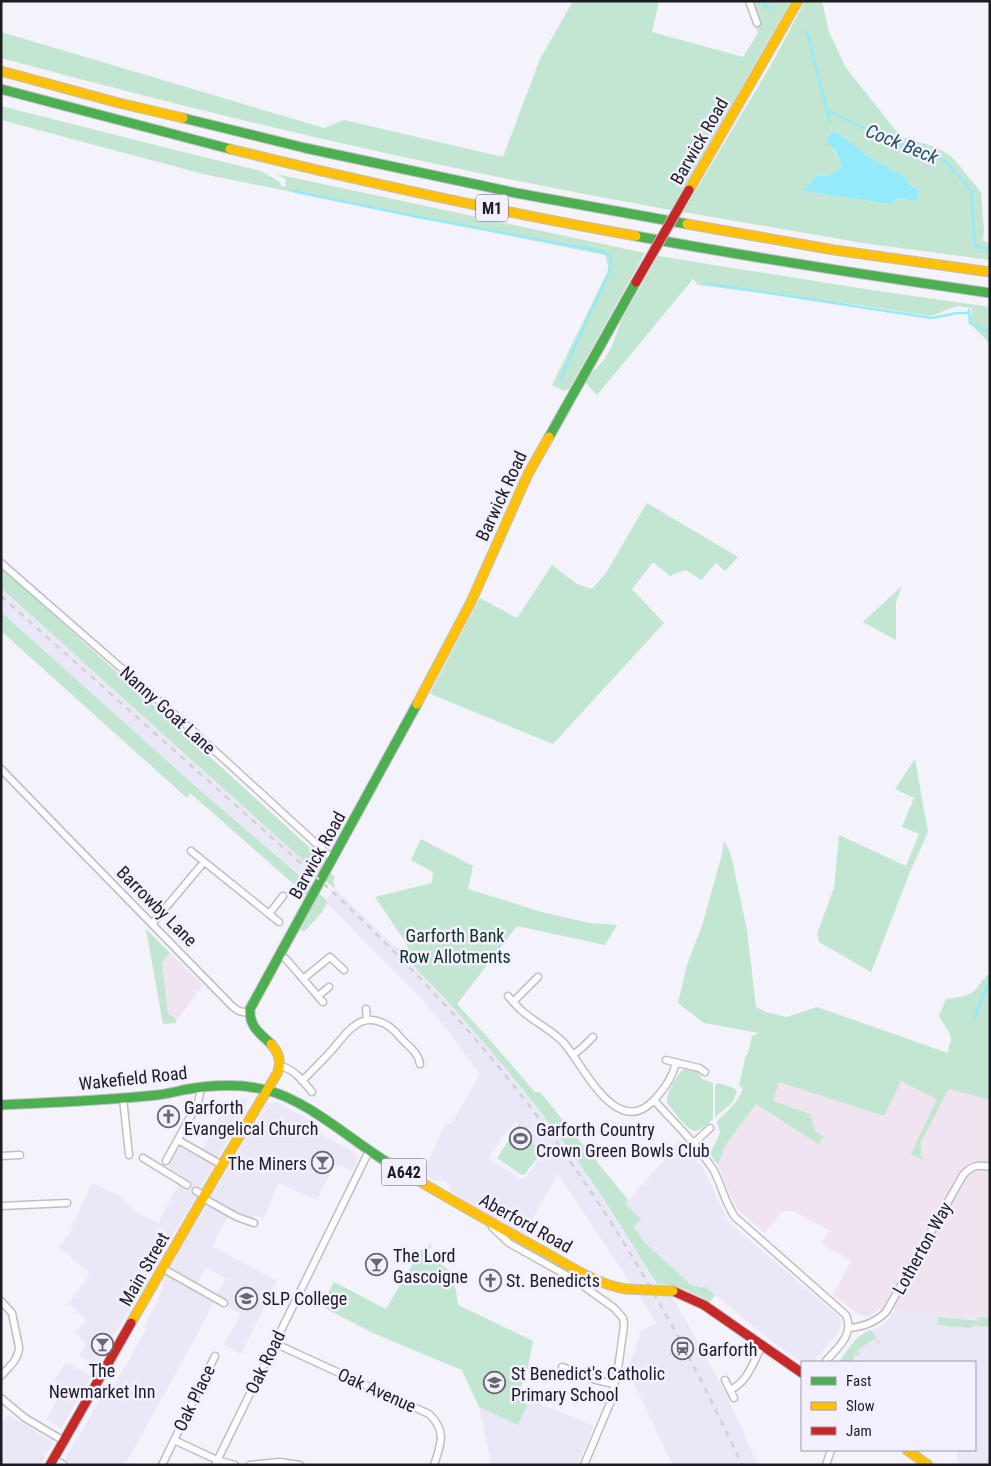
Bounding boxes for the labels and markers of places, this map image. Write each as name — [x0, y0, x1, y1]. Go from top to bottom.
place label: Garforth Evangelical Church — [184, 1097, 318, 1139]
church icon: Garforth Evangelical Church — [156, 1105, 180, 1129]
place label: Garforth Country Crown Green Bowls Club — [536, 1119, 710, 1161]
sports icon: Garforth Country Crown Green Bowls Club — [508, 1127, 532, 1151]
bar icon: The Miners — [311, 1151, 335, 1175]
place label: The Miners — [228, 1153, 307, 1174]
place label: The Lord Gascoigne — [393, 1245, 468, 1287]
bar icon: The Lord Gascoigne — [365, 1253, 389, 1277]
church icon: St. Benedicts — [478, 1268, 502, 1292]
place label: St. Benedicts — [506, 1270, 600, 1291]
school or university icon: SLP College — [234, 1286, 258, 1310]
place label: SLP College — [262, 1288, 347, 1309]
bar icon: The Newmarket Inn — [90, 1333, 114, 1357]
station icon: Garforth — [670, 1337, 694, 1361]
place label: Garforth — [698, 1339, 758, 1360]
place label: The Newmarket Inn — [49, 1360, 155, 1402]
place label: St Benedict's Catholic Primary School — [511, 1363, 665, 1405]
school or university icon: St Benedict's Catholic Primary School — [483, 1371, 507, 1395]

